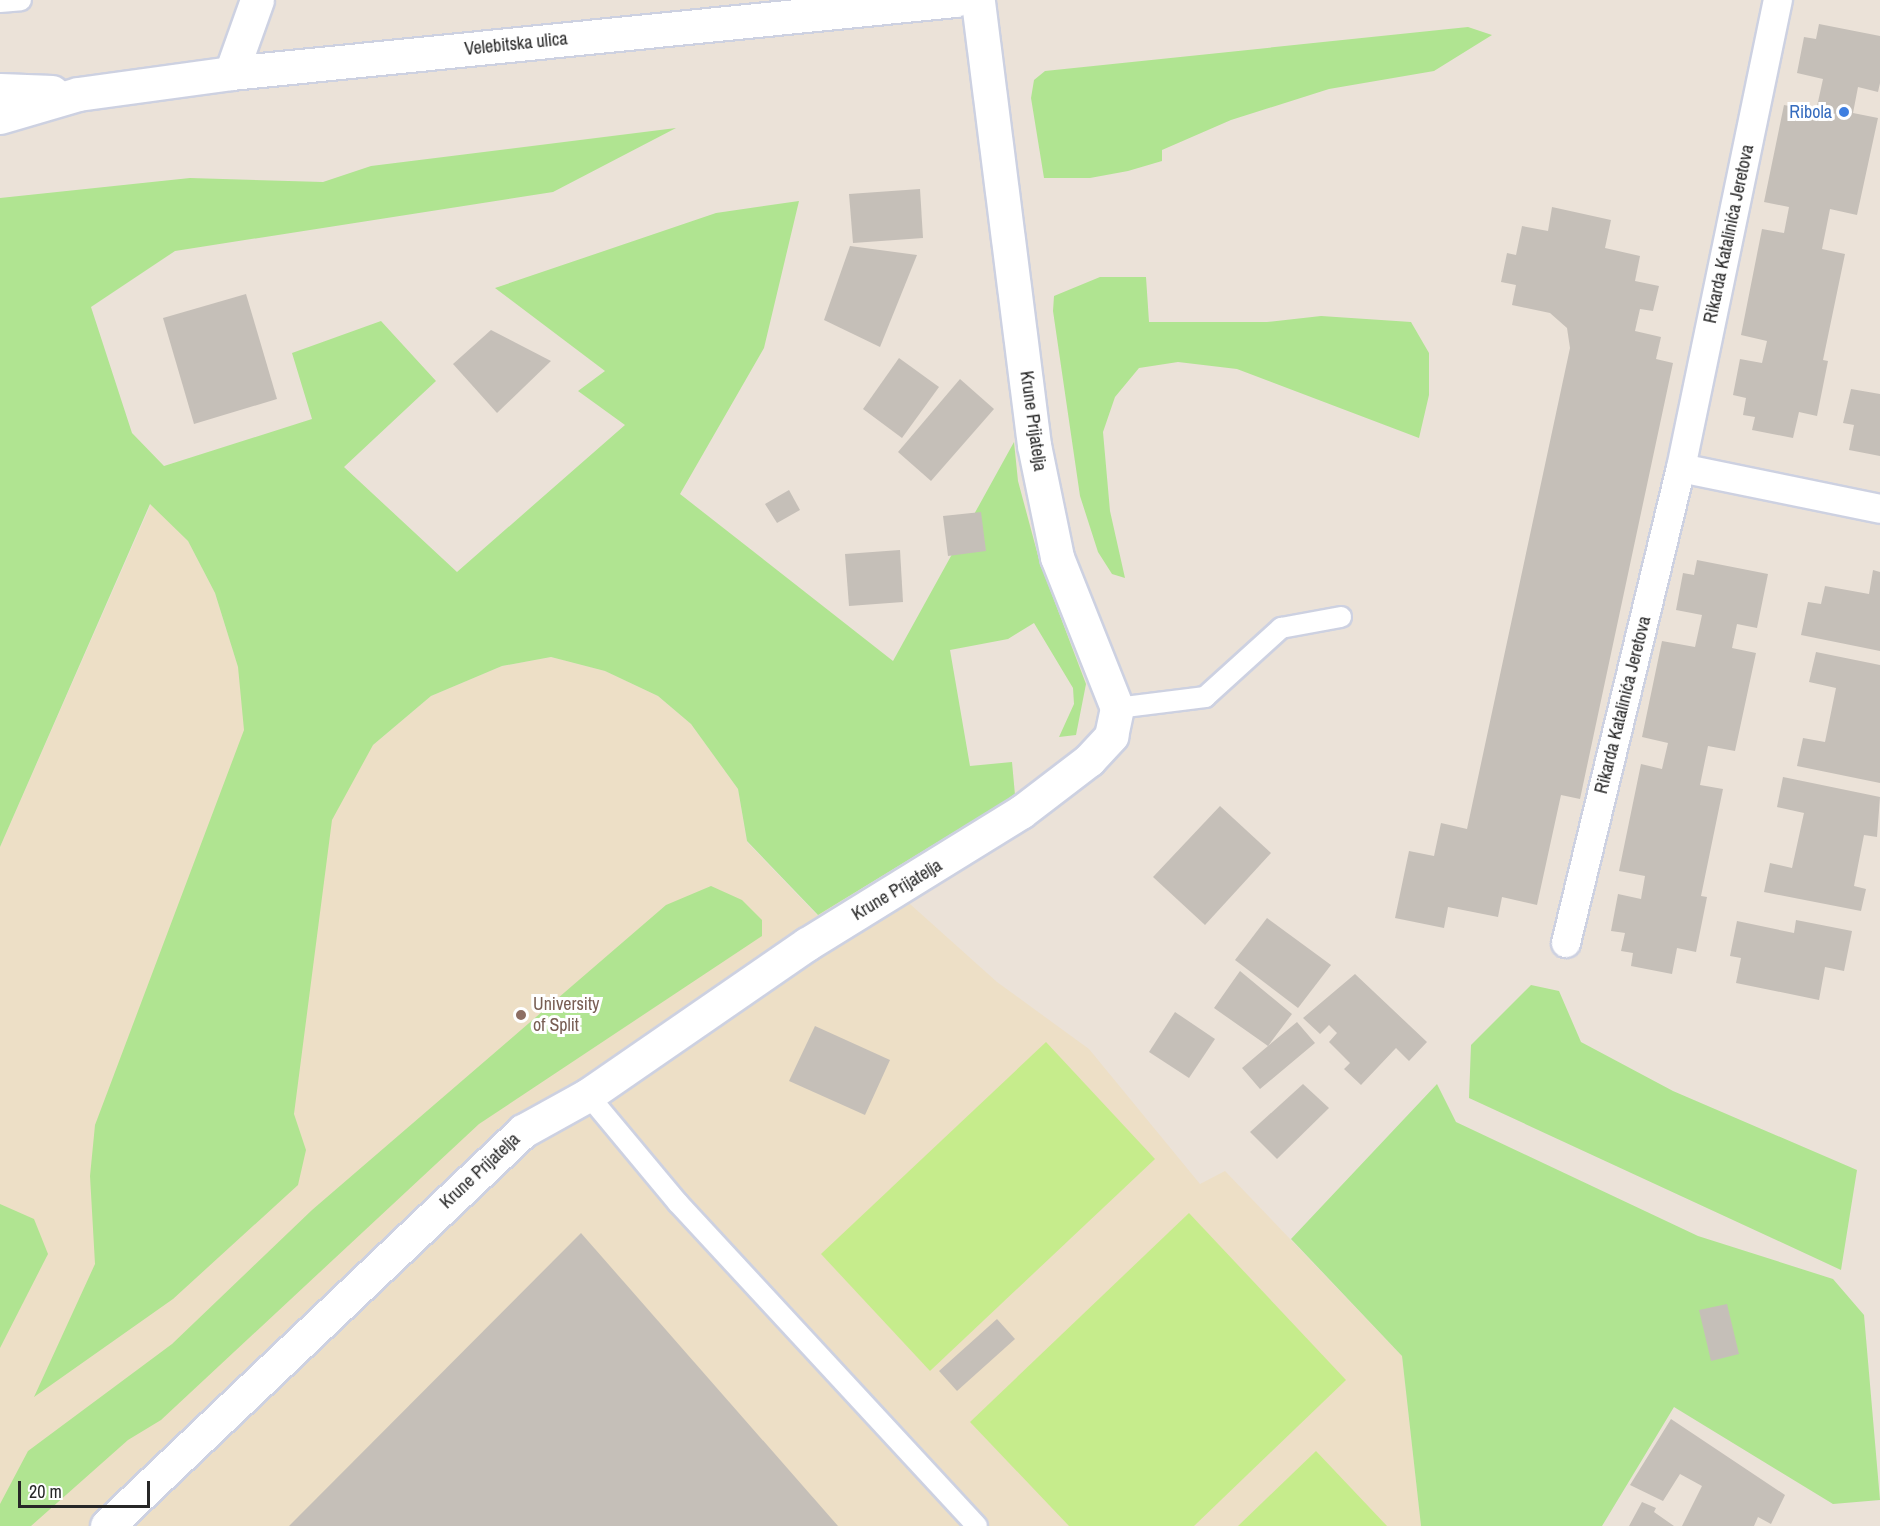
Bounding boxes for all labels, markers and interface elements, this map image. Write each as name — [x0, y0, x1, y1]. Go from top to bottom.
street label: Velebitska ulica — [463, 28, 569, 60]
place label: Ribola — [1789, 101, 1832, 123]
marker: Ribola — [1837, 105, 1851, 119]
street label: Rikarda Katalinića Jeretova — [1700, 143, 1758, 325]
street label: Krune Prijatelja — [1015, 370, 1051, 472]
street label: Rikarda Katalinića Jeretova — [1590, 614, 1656, 796]
street label: Krune Prijatelja — [848, 855, 946, 925]
place label: University of Split — [533, 994, 599, 1036]
marker: University of Split — [514, 1008, 528, 1022]
street label: Krune Prijatelja — [436, 1129, 524, 1213]
scale bar — [21, 1469, 153, 1507]
text: 20 m — [29, 1479, 62, 1504]

